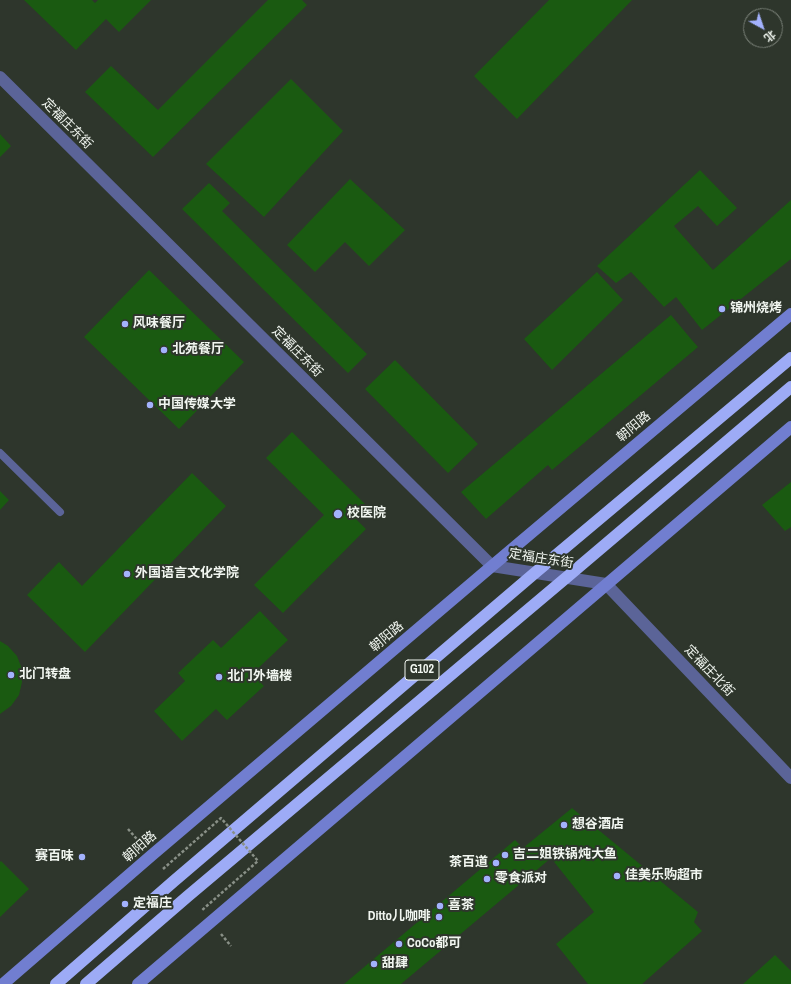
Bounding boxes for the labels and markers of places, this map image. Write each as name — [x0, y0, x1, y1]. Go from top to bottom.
place label: 锦州烧烤 — [730, 301, 782, 317]
marker: 锦州烧烤 — [717, 304, 727, 314]
place label: 风味餐厅 — [133, 316, 185, 332]
marker: 风味餐厅 — [120, 319, 130, 329]
place label: 北苑餐厅 — [172, 342, 224, 358]
marker: 北苑餐厅 — [159, 345, 169, 355]
place label: 中国传媒大学 — [158, 397, 236, 413]
marker: 中国传媒大学 — [145, 400, 155, 410]
place label: 校医院 — [347, 506, 386, 522]
marker: 校医院 — [332, 508, 344, 520]
place label: 外国语言文化学院 — [135, 566, 239, 582]
marker: 外国语言文化学院 — [122, 569, 132, 579]
place label: 北门转盘 — [19, 667, 71, 683]
place label: 北门外墙楼 — [227, 669, 292, 685]
marker: 北门转盘 — [6, 670, 16, 680]
marker: 北门外墙楼 — [214, 672, 224, 682]
place label: 想谷酒店 — [572, 817, 624, 833]
marker: 想谷酒店 — [559, 820, 569, 830]
place label: 吉二姐铁锅炖大鱼 — [513, 847, 617, 863]
place label: 赛百味 — [35, 849, 74, 865]
marker: 吉二姐铁锅炖大鱼 — [500, 850, 510, 860]
marker: 赛百味 — [77, 852, 87, 862]
place label: 茶百道 — [449, 855, 488, 871]
marker: 茶百道 — [491, 858, 501, 868]
place label: 佳美乐购超市 — [625, 868, 703, 884]
place label: 零食派对 — [495, 871, 547, 887]
marker: 佳美乐购超市 — [612, 871, 622, 881]
marker: 零食派对 — [482, 874, 492, 884]
place label: 定福庄 — [133, 896, 172, 912]
place label: 喜茶 — [448, 898, 474, 914]
marker: 定福庄 — [120, 899, 130, 909]
marker: 喜茶 — [435, 901, 445, 911]
place label: Ditto儿咖啡 — [368, 909, 431, 925]
marker: Ditto儿咖啡 — [434, 912, 444, 922]
place label: CoCo都可 — [407, 936, 461, 952]
marker: CoCo都可 — [394, 939, 404, 949]
place label: 甜肆 — [382, 956, 408, 972]
marker: 甜肆 — [369, 959, 379, 969]

